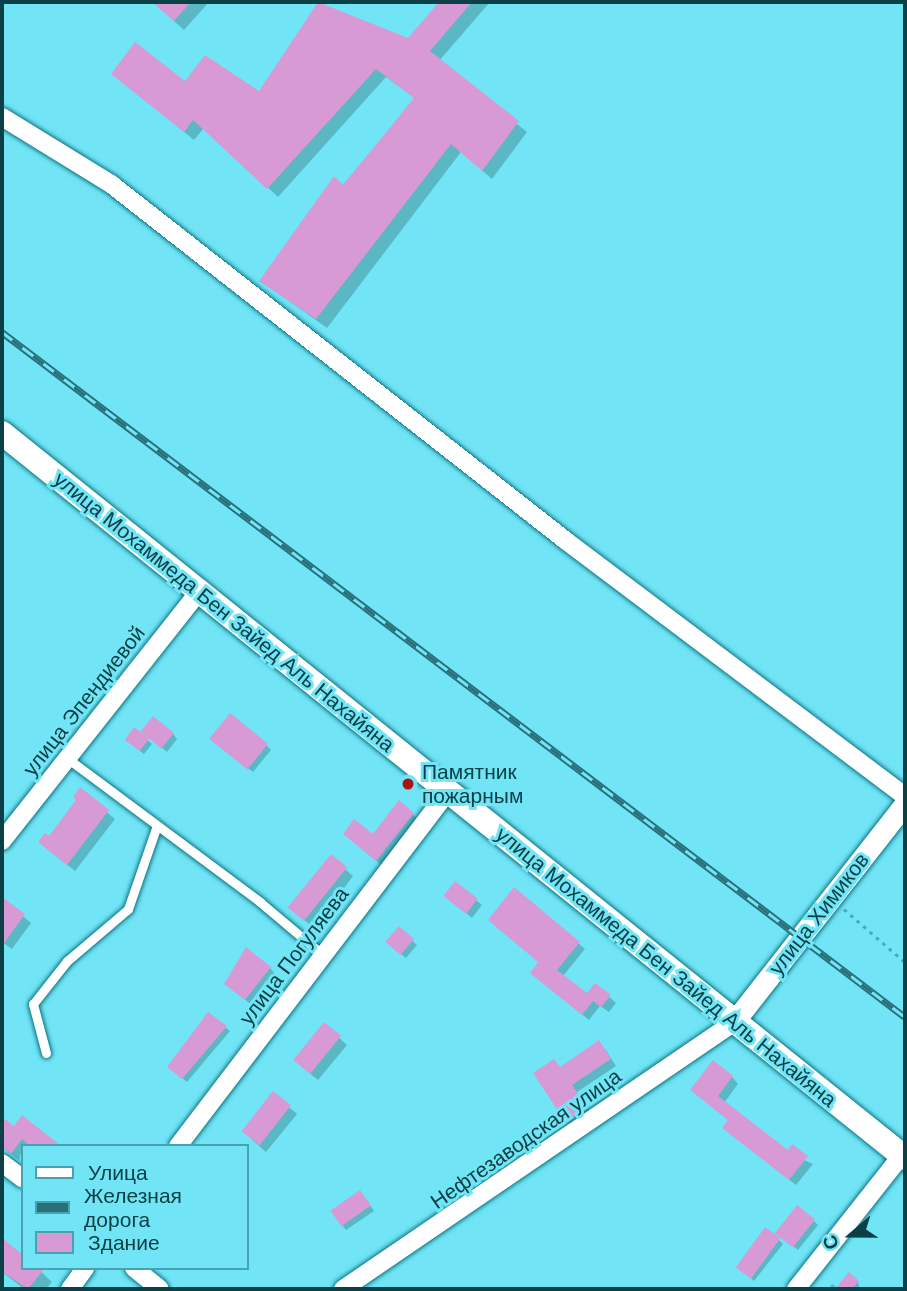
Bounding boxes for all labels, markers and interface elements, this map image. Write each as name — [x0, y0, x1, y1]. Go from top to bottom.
street label: улица Мохаммеда Бен Зайед Аль Нахайяна — [49, 467, 399, 757]
street label: улица Эпендиевой — [18, 621, 150, 781]
place label: Памятник пожарным — [422, 759, 523, 809]
marker: Памятник пожарным — [400, 776, 416, 792]
street label: улица Мохаммеда Бен Зайед Аль Нахайяна — [491, 822, 841, 1112]
street label: улица Химиков — [764, 848, 874, 980]
street label: улица Погуляева — [234, 882, 354, 1030]
street label: Нефтезаводская улица — [426, 1064, 626, 1214]
legend — [21, 1144, 248, 1270]
text: Улица — [88, 1161, 148, 1184]
text: Железная дорога — [84, 1184, 182, 1231]
north arrow — [816, 1200, 886, 1270]
text: Здание — [88, 1231, 160, 1254]
text: С — [819, 1232, 843, 1252]

